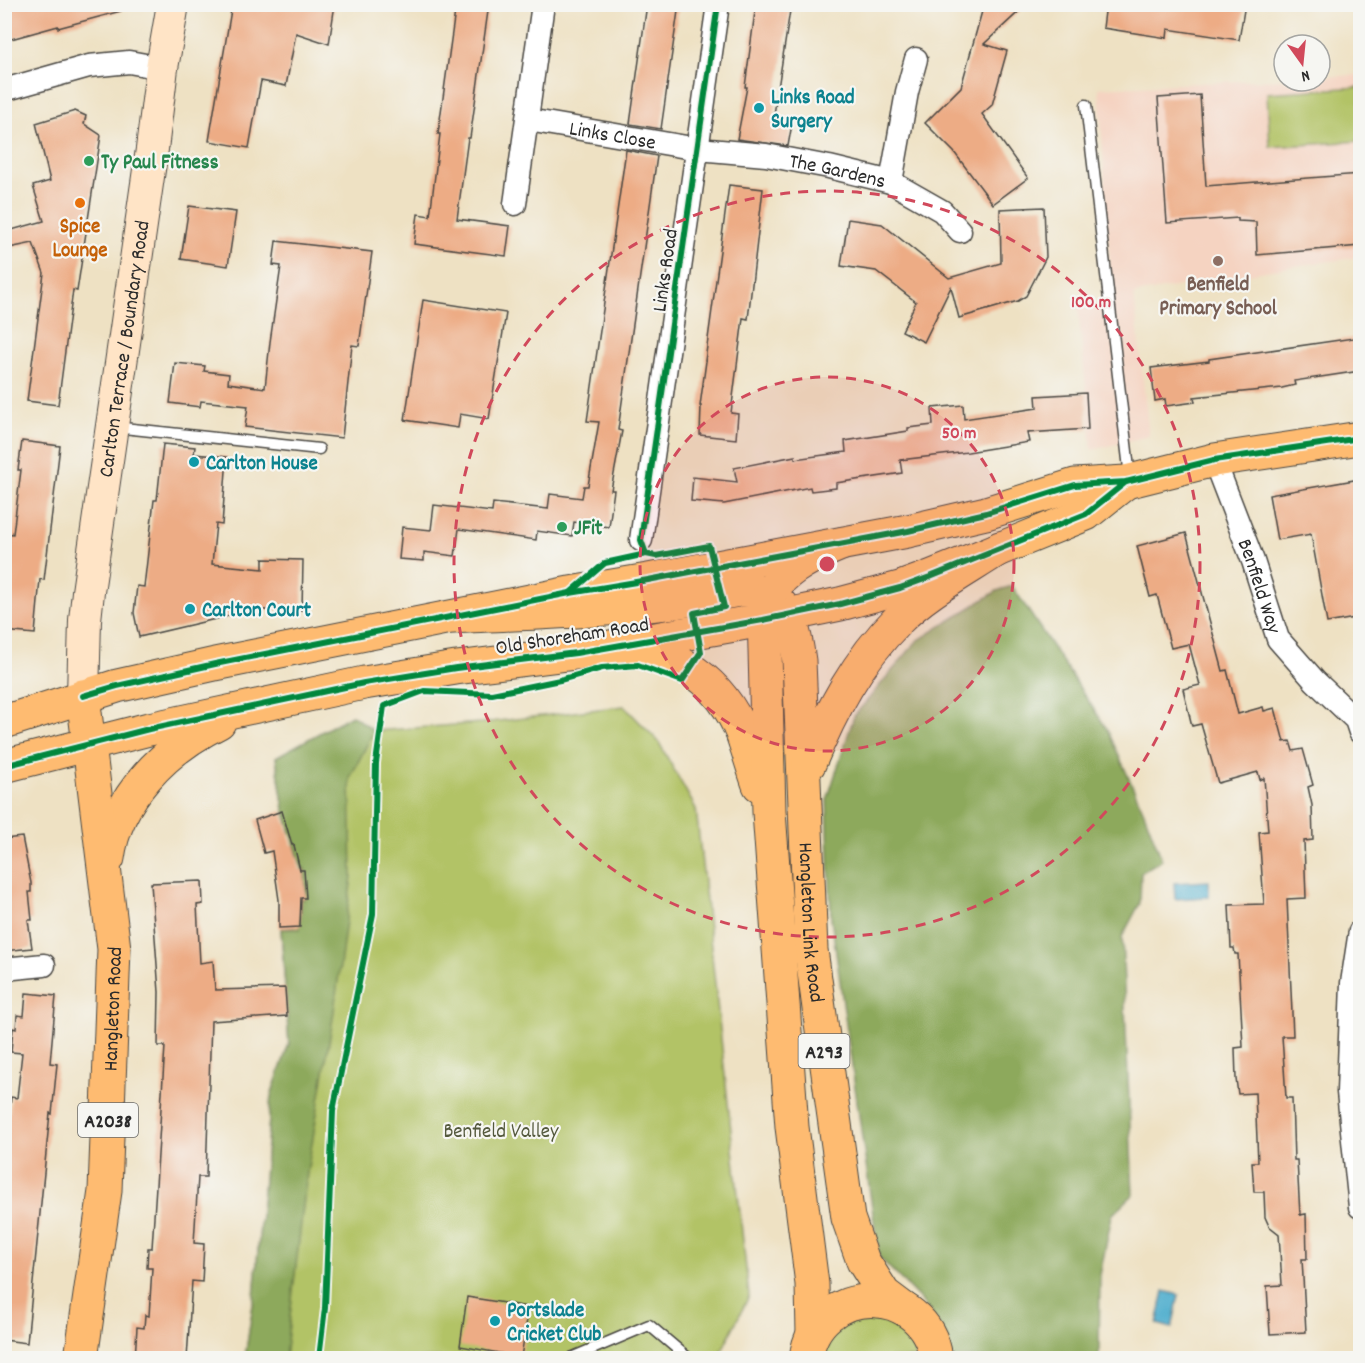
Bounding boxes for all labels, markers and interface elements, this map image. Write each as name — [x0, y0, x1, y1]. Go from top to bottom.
north arrow — [1272, 33, 1332, 93]
text: N — [1298, 63, 1312, 87]
place label: Links Road Surgery — [771, 84, 855, 138]
marker: Links Road Surgery — [752, 101, 766, 115]
street label: Links Close — [567, 115, 658, 160]
street label: The Gardens — [786, 148, 888, 198]
place label: Ty Paul Fitness — [101, 149, 219, 179]
marker: Ty Paul Fitness — [82, 154, 96, 168]
marker: Spice Lounge — [73, 196, 87, 210]
place label: Spice Lounge — [52, 213, 108, 267]
street label: Carlton Terrace / Boundary Road — [93, 219, 160, 480]
street label: Links Road — [646, 227, 688, 314]
marker: Benfield Primary School — [1211, 254, 1225, 268]
place label: Benfield Primary School — [1159, 271, 1278, 325]
text: 100 m — [1071, 291, 1111, 316]
text: 50 m — [942, 422, 976, 447]
place label: Carlton House — [206, 450, 318, 480]
marker: Carlton House — [187, 455, 201, 469]
place label: JFit — [574, 515, 603, 545]
marker: JFit — [555, 520, 569, 534]
street label: Benfield Way — [1228, 535, 1287, 638]
centre of rings — [817, 554, 837, 574]
place label: Carlton Court — [202, 597, 311, 627]
marker: Carlton Court — [183, 602, 197, 616]
street label: Old Shoreham Road — [494, 611, 651, 665]
street label: Hangleton Link Road — [789, 842, 830, 1004]
street label: Hangleton Road — [97, 946, 132, 1072]
road number: A293 — [798, 1034, 850, 1068]
road number: A2038 — [78, 1103, 138, 1137]
park label: Benfield Valley — [443, 1118, 559, 1148]
place label: Portslade Cricket Club — [507, 1297, 601, 1351]
marker: Portslade Cricket Club — [488, 1314, 502, 1328]

